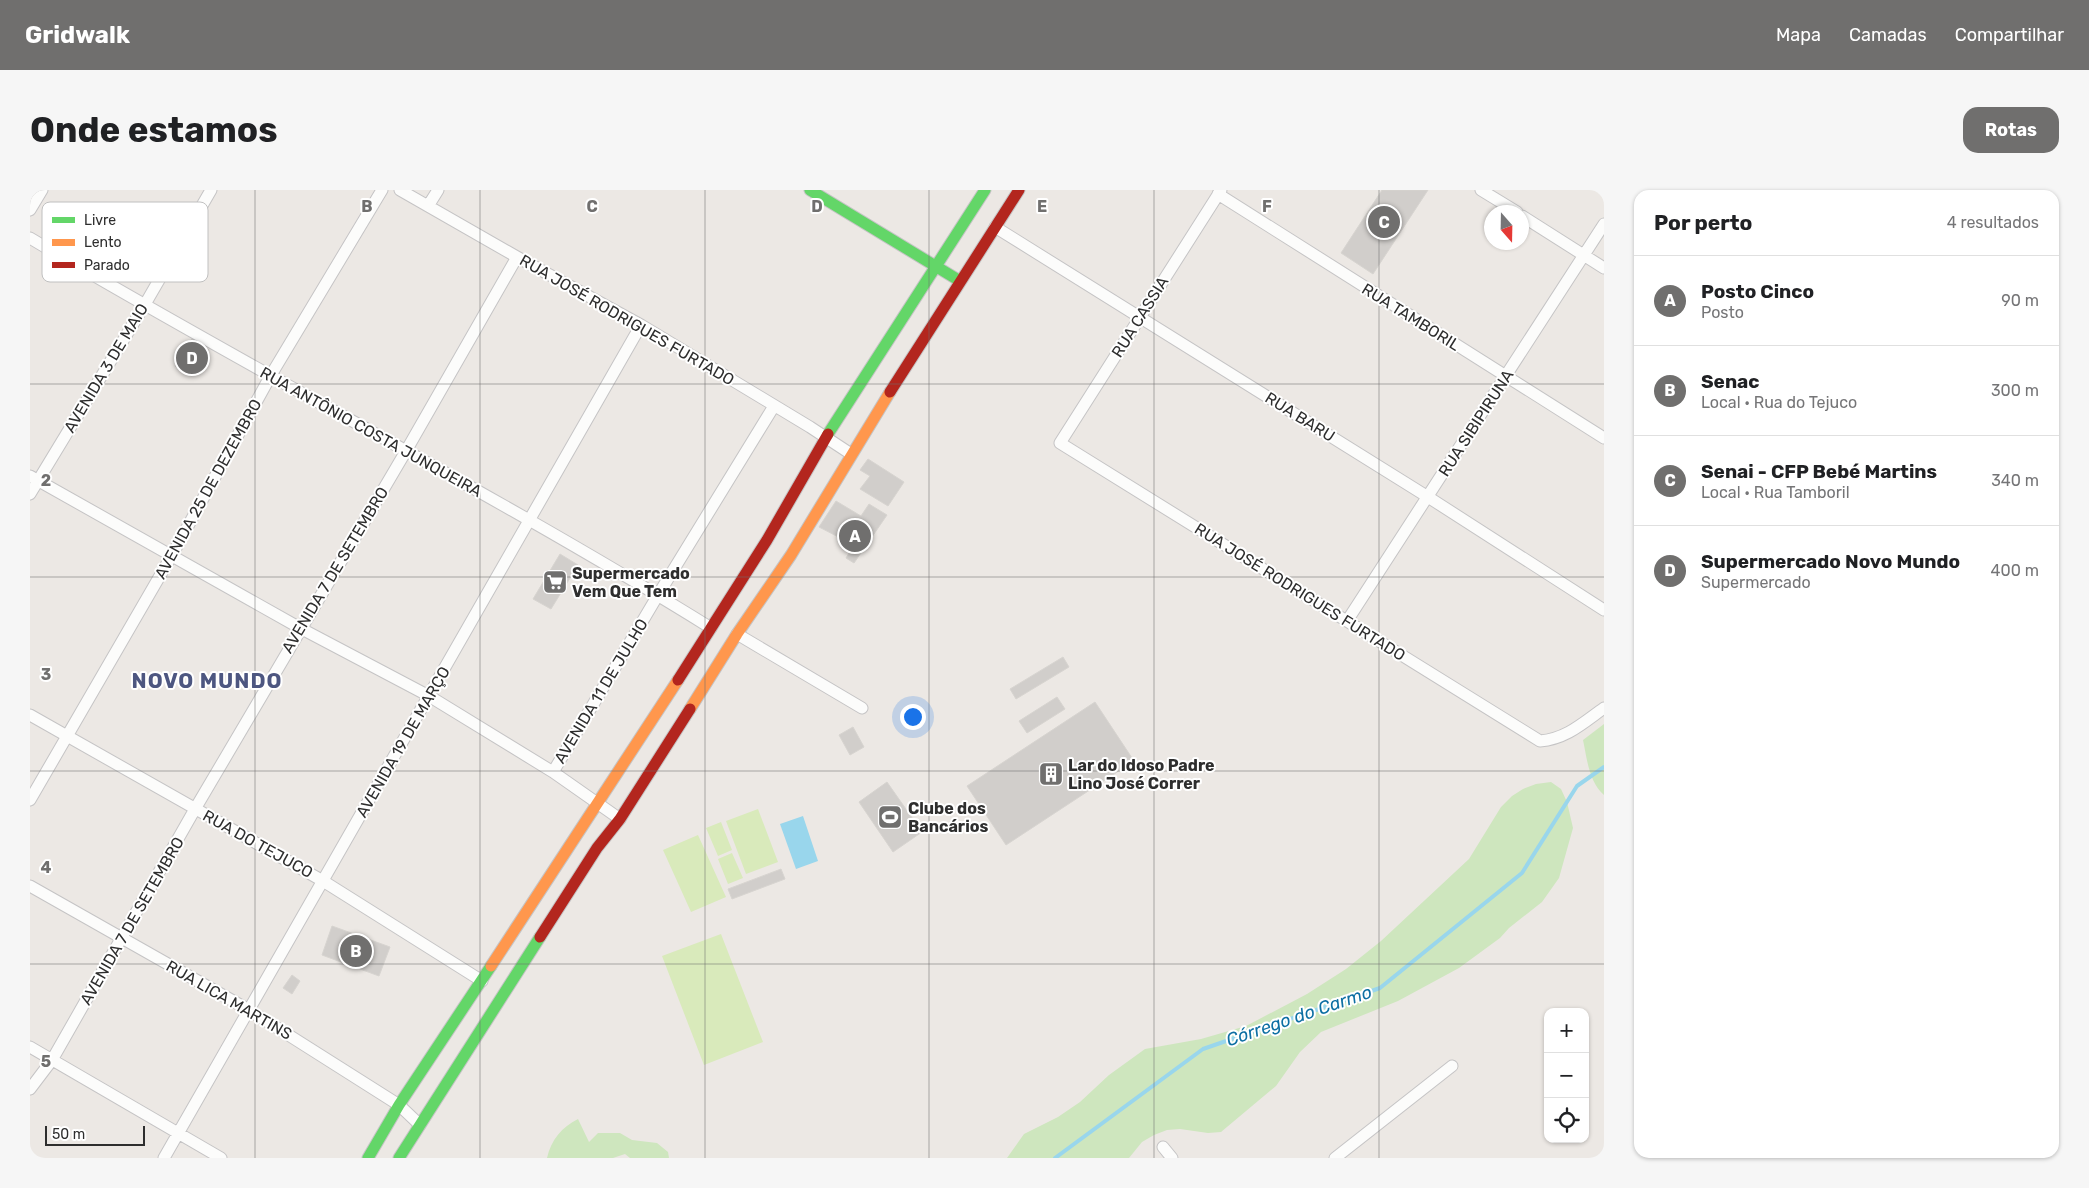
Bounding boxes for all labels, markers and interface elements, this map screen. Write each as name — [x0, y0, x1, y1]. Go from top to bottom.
text: Gridwalk — [25, 21, 130, 49]
text: Mapa — [1776, 24, 1821, 46]
text: Camadas — [1849, 24, 1927, 46]
text: Compartilhar — [1955, 24, 2064, 46]
button: Rotas — [1963, 107, 2059, 153]
text: Onde estamos — [30, 109, 278, 151]
text: B — [361, 197, 373, 216]
text: C — [586, 197, 598, 216]
text: D — [811, 197, 823, 216]
text: E — [1037, 197, 1047, 216]
text: F — [1262, 197, 1272, 216]
legend — [42, 202, 208, 282]
pin: C — [1368, 203, 1400, 241]
north arrow — [1484, 205, 1529, 250]
text: Por perto — [1654, 210, 1752, 235]
text: Livre — [84, 212, 116, 229]
text: 4 resultados — [1947, 213, 2039, 232]
text: Lento — [84, 234, 121, 251]
street label: RUA JOSÉ RODRIGUES FURTADO — [516, 251, 738, 389]
text: Parado — [84, 257, 130, 274]
street label: RUA CASSIA — [1108, 273, 1173, 361]
street label: RUA TAMBORIL — [1358, 279, 1464, 355]
text: Posto Cinco — [1701, 280, 1814, 303]
text: A — [1664, 291, 1676, 310]
text: 90 m — [2001, 291, 2039, 310]
street label: AVENIDA 3 DE MAIO — [60, 300, 152, 436]
text: Posto — [1701, 303, 1744, 322]
pin: D — [176, 339, 208, 377]
street label: RUA ANTÔNIO COSTA JUNQUEIRA — [257, 362, 486, 501]
street label: RUA SIBIPIRUNA — [1434, 366, 1518, 480]
text: Senac — [1701, 370, 1760, 393]
text: B — [1664, 381, 1676, 400]
text: 300 m — [1991, 381, 2039, 400]
street label: RUA BARU — [1262, 388, 1338, 446]
text: Local · Rua do Tejuco — [1701, 393, 1857, 412]
street label: AVENIDA 25 DE DEZEMBRO — [151, 396, 265, 582]
text: Senai - CFP Bebé Martins — [1701, 460, 1937, 483]
text: 2 — [41, 471, 51, 490]
text: C — [1664, 471, 1676, 490]
text: 340 m — [1991, 471, 2039, 490]
street label: AVENIDA 7 DE SETEMBRO — [278, 483, 392, 657]
text: Local · Rua Tamboril — [1701, 483, 1850, 502]
pin: A — [839, 517, 871, 555]
street label: RUA JOSÉ RODRIGUES FURTADO — [1191, 519, 1409, 665]
text: Supermercado Novo Mundo — [1701, 550, 1960, 573]
text: D — [1664, 561, 1676, 580]
text: 400 m — [1991, 561, 2039, 580]
place label: Supermercado Vem Que Tem — [572, 564, 690, 601]
supermarket icon: Supermercado Vem Que Tem — [542, 569, 568, 595]
text: Supermercado — [1701, 573, 1811, 592]
street label: AVENIDA 11 DE JULHO — [550, 615, 652, 767]
street label: AVENIDA 19 DE MARÇO — [352, 663, 454, 821]
text: 3 — [41, 665, 51, 684]
district label: NOVO MUNDO — [132, 668, 282, 693]
your location — [900, 704, 926, 730]
place label: Lar do Idoso Padre Lino José Correr — [1068, 756, 1215, 793]
building icon: Lar do Idoso Padre Lino José Correr — [1038, 761, 1064, 787]
place label: Clube dos Bancários — [908, 799, 988, 836]
sports icon: Clube dos Bancários — [877, 804, 903, 830]
street label: RUA DO TEJUCO — [200, 806, 316, 882]
street label: AVENIDA 7 DE SETEMBRO — [76, 834, 188, 1008]
text: 4 — [41, 858, 52, 877]
pin: B — [340, 932, 372, 970]
street label: RUA LICA MARTINS — [163, 956, 295, 1044]
water label: Córrego do Carmo — [1223, 981, 1375, 1051]
map controls — [1544, 1008, 1589, 1143]
button: + — [1544, 1008, 1589, 1053]
text: 5 — [41, 1052, 51, 1071]
button: − — [1544, 1053, 1589, 1098]
button: locate — [1544, 1098, 1589, 1143]
scale bar — [45, 1123, 145, 1146]
text: 50 m — [52, 1126, 85, 1143]

